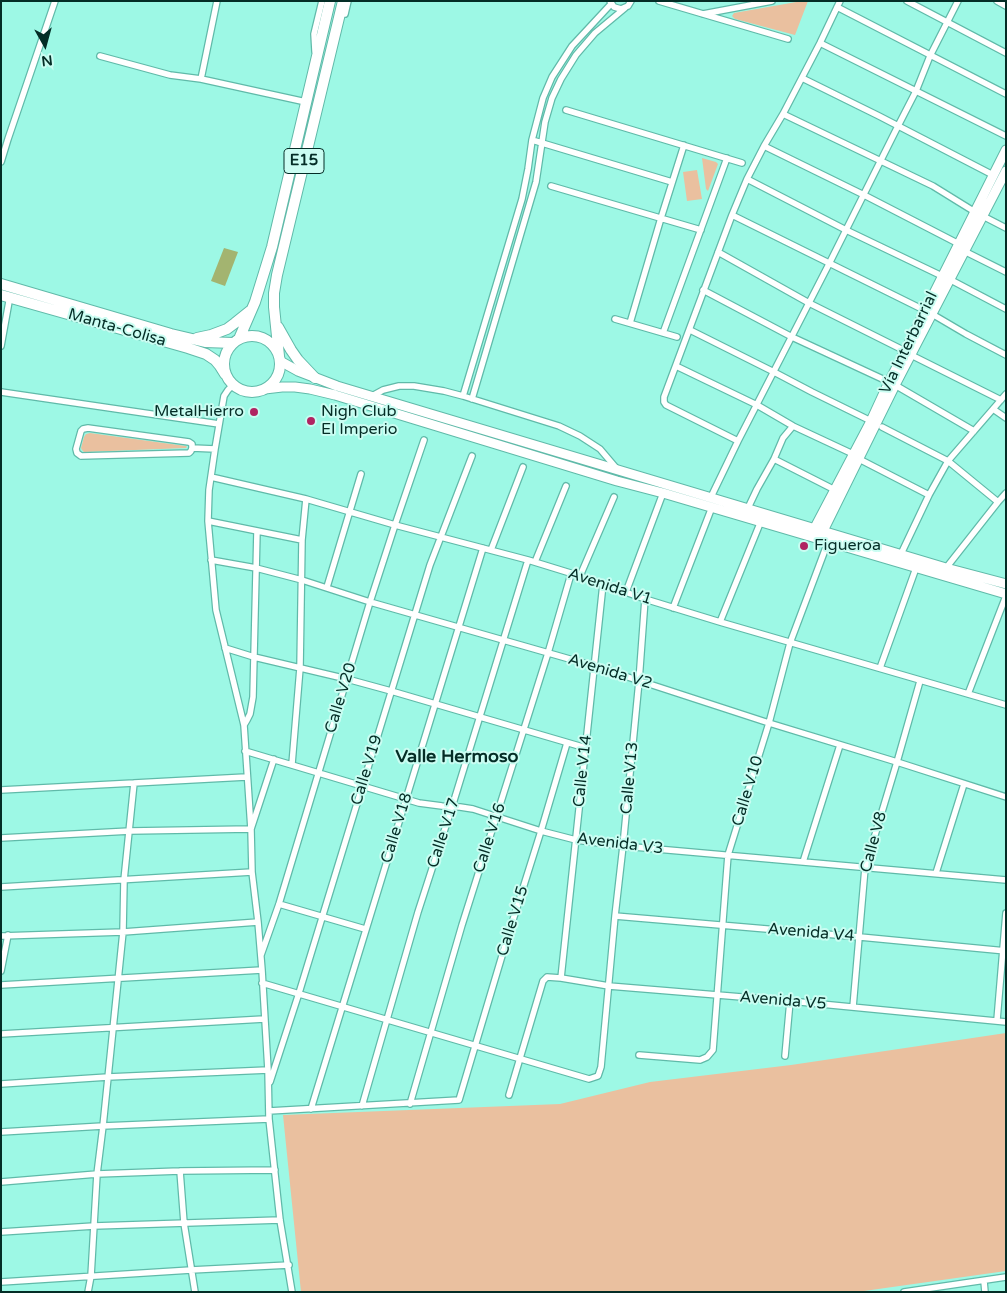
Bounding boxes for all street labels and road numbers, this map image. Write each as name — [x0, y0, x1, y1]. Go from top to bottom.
road number: E15 — [284, 148, 324, 174]
street label: Vía Interbarrial — [876, 289, 942, 397]
street label: Manta-Colisa — [66, 305, 168, 351]
street label: Avenida V1 — [566, 564, 654, 610]
street label: Avenida V2 — [566, 650, 654, 694]
street label: Calle V20 — [321, 661, 361, 735]
street label: Calle V19 — [347, 733, 387, 807]
street label: Calle V14 — [570, 734, 596, 808]
street label: Calle V13 — [617, 741, 643, 815]
street label: Calle V10 — [728, 754, 768, 828]
street label: Calle V18 — [377, 791, 417, 865]
street label: Calle V17 — [424, 796, 464, 870]
street label: Calle V16 — [470, 801, 510, 875]
street label: Calle V8 — [857, 809, 891, 875]
street label: Avenida V3 — [576, 829, 664, 859]
street label: Calle V15 — [493, 884, 533, 958]
street label: Avenida V4 — [767, 920, 855, 946]
street label: Avenida V5 — [739, 988, 827, 1014]

